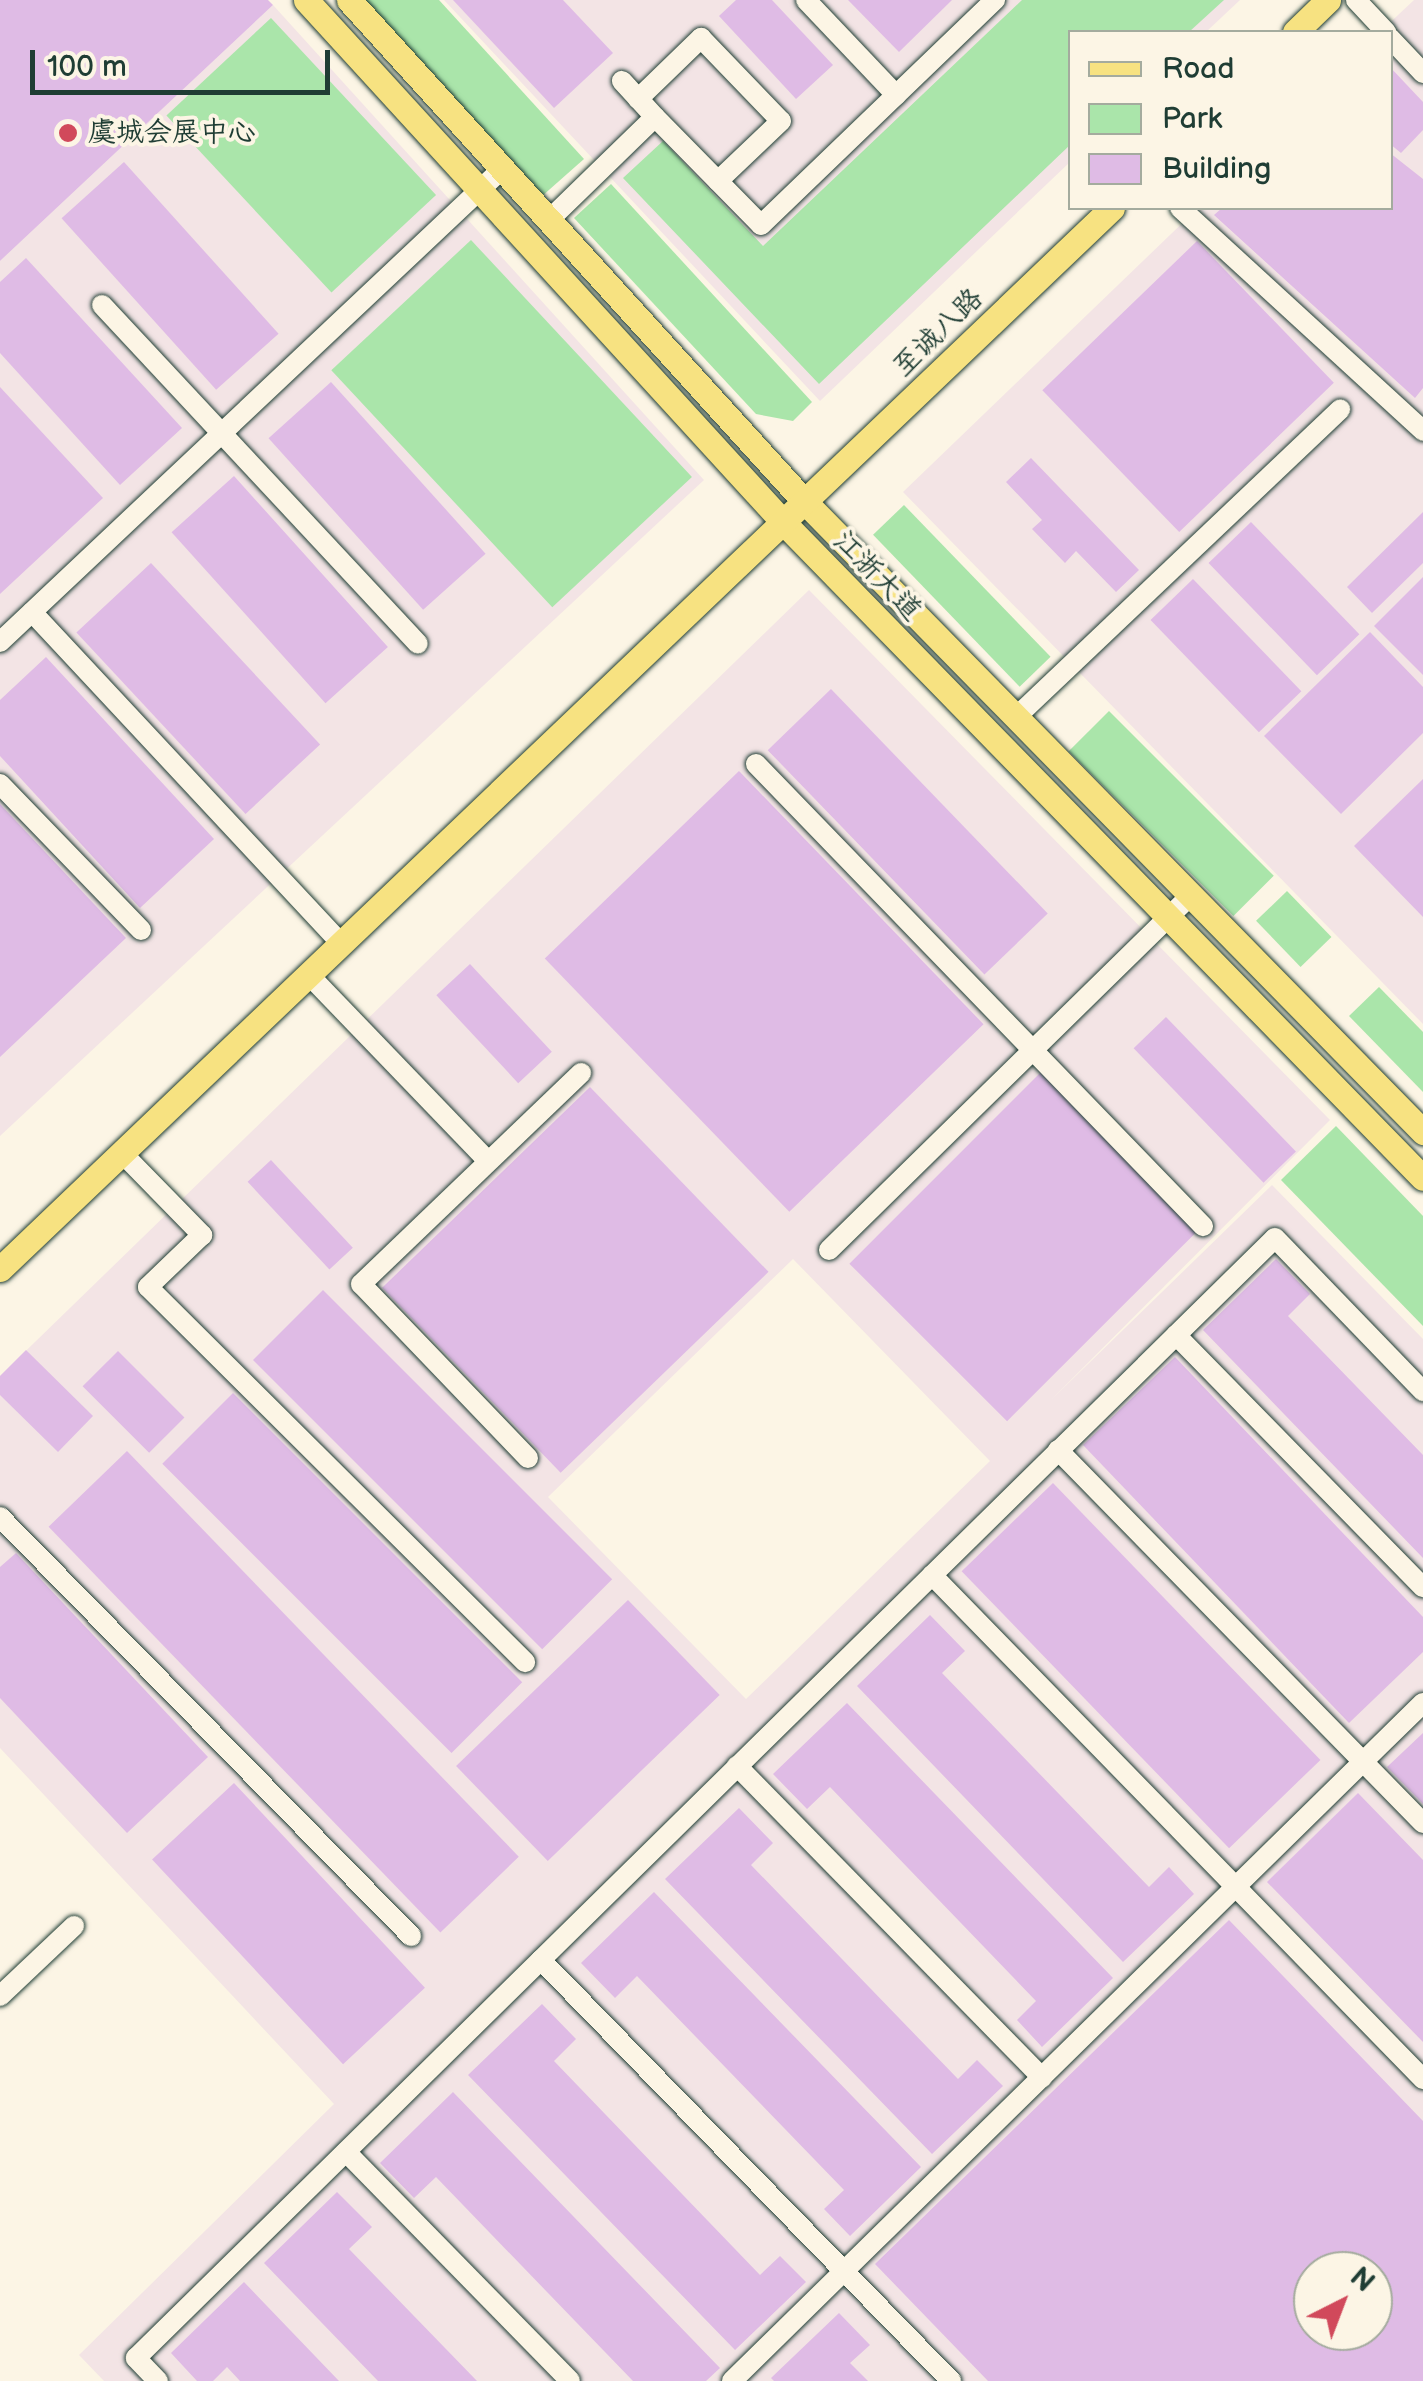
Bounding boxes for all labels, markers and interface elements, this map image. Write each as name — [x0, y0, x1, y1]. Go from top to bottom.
scale bar — [35, 30, 335, 92]
legend — [1068, 30, 1393, 210]
text: 100 m — [47, 49, 127, 85]
text: Road — [1162, 51, 1235, 87]
text: Park — [1162, 101, 1222, 137]
place label: 虞城会展中心 — [88, 116, 256, 150]
marker: 虞城会展中心 — [57, 122, 79, 144]
text: Building — [1162, 151, 1271, 187]
street label: 至诚八路 — [886, 282, 990, 384]
street label: 江浙大道 — [826, 524, 928, 628]
north arrow — [1293, 2251, 1393, 2351]
text: N — [1343, 2261, 1381, 2299]

